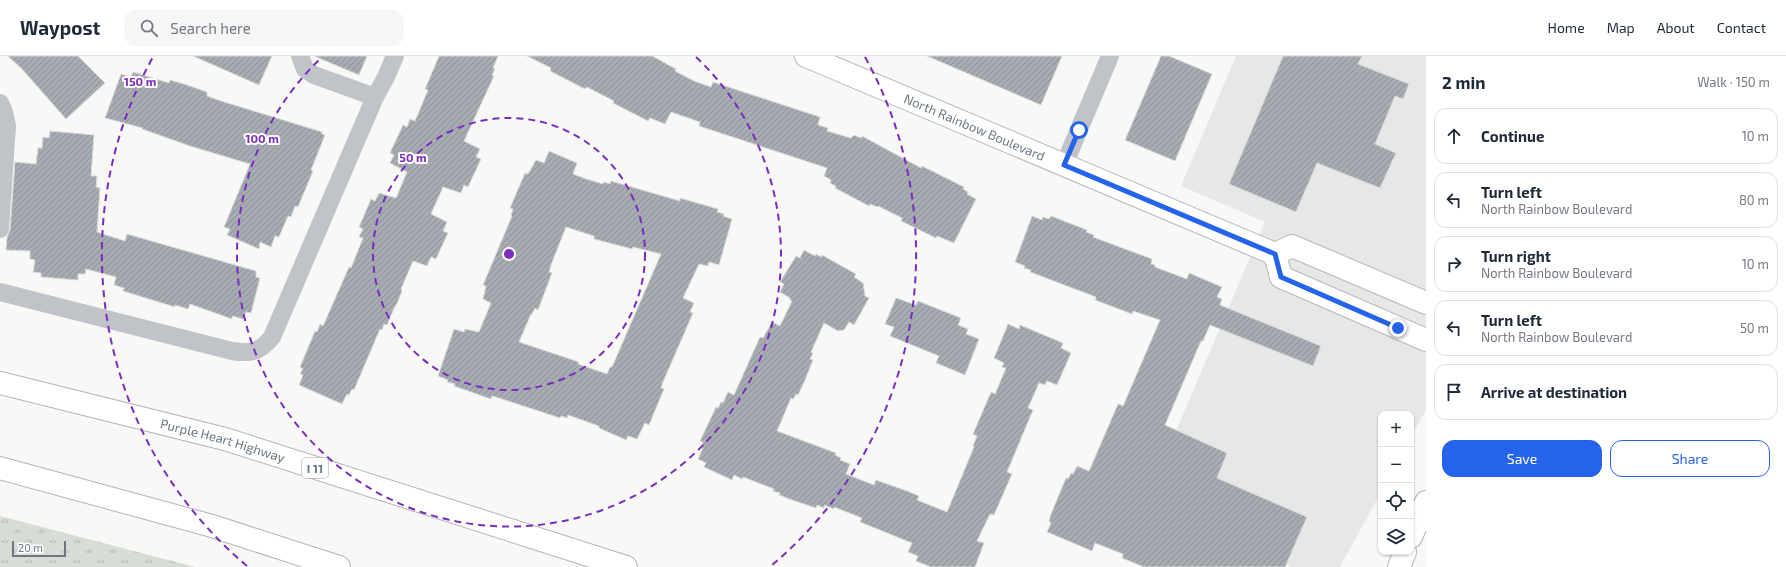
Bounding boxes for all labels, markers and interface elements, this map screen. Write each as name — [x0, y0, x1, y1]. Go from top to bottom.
search box — [124, 10, 404, 46]
text: Waypost — [20, 16, 100, 39]
icon: search — [138, 17, 160, 39]
text: Search here — [170, 19, 251, 37]
text: Home — [1548, 19, 1585, 36]
text: Map — [1607, 19, 1635, 36]
text: About — [1657, 19, 1695, 36]
text: Contact — [1717, 19, 1766, 36]
text: 2 min — [1442, 72, 1485, 92]
text: 150 m — [124, 74, 156, 88]
text: Walk · 150 m — [1697, 74, 1770, 90]
street label: North Rainbow Boulevard — [902, 90, 1048, 164]
route start — [1070, 121, 1088, 139]
icon: ahead — [1443, 125, 1465, 147]
text: Continue — [1481, 127, 1544, 145]
text: 10 m — [1742, 128, 1769, 144]
text: 100 m — [245, 131, 279, 145]
text: 50 m — [399, 150, 427, 164]
text: Turn left — [1481, 183, 1542, 201]
icon: left — [1443, 189, 1465, 211]
text: 80 m — [1739, 192, 1769, 208]
text: North Rainbow Boulevard — [1481, 201, 1632, 217]
centre of rings — [502, 247, 516, 261]
text: Turn right — [1481, 247, 1551, 265]
icon: right — [1443, 253, 1465, 275]
text: 10 m — [1742, 256, 1769, 272]
text: North Rainbow Boulevard — [1481, 265, 1632, 281]
text: Turn left — [1481, 311, 1542, 329]
icon: left — [1443, 317, 1465, 339]
route end — [1389, 319, 1407, 337]
text: 50 m — [1740, 320, 1769, 336]
text: North Rainbow Boulevard — [1481, 329, 1632, 345]
icon: arrive — [1443, 381, 1465, 403]
text: Arrive at destination — [1481, 383, 1627, 401]
map controls — [1378, 411, 1414, 555]
button: + — [1378, 411, 1414, 447]
street label: Purple Heart Highway — [159, 415, 287, 466]
button: Save — [1442, 440, 1602, 477]
button: Share — [1610, 440, 1770, 477]
button: − — [1378, 447, 1414, 483]
road number: I 11 — [302, 458, 328, 478]
button: locate — [1378, 483, 1414, 519]
button: layers — [1378, 519, 1414, 555]
scale bar — [12, 539, 66, 558]
text: 20 m — [18, 541, 43, 554]

